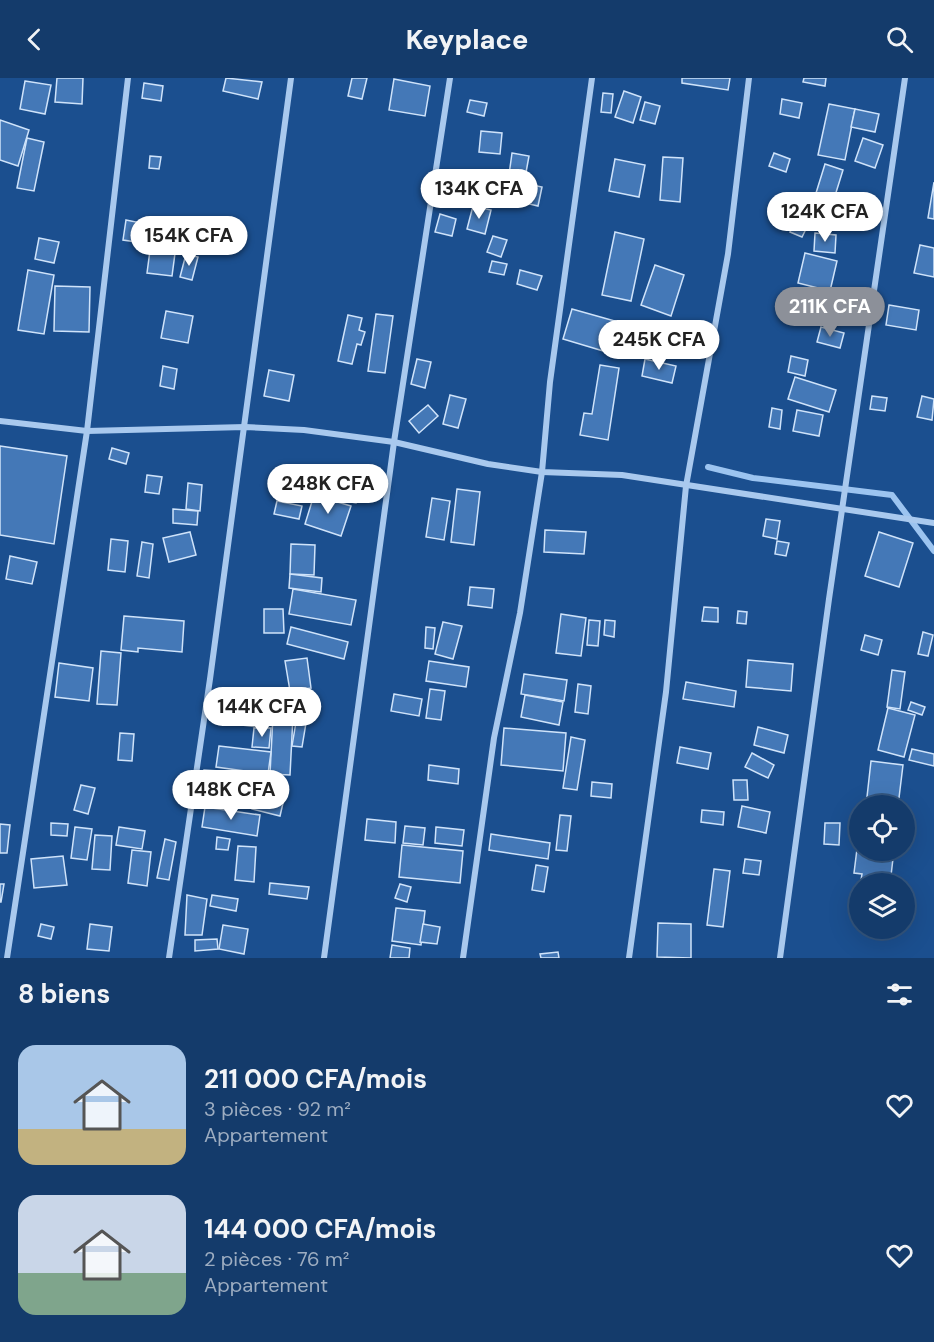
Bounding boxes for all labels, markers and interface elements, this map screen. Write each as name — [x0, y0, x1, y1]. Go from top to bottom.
text: Keyplace — [406, 22, 528, 57]
icon: back — [18, 23, 51, 56]
icon: search — [883, 23, 916, 56]
pin: 134K CFA — [417, 169, 541, 220]
text: 134K CFA — [435, 175, 523, 201]
pin: 124K CFA — [763, 192, 887, 243]
text: 124K CFA — [781, 198, 869, 224]
pin: 154K CFA — [127, 216, 251, 267]
text: 154K CFA — [144, 222, 234, 248]
pin: 211K CFA — [768, 287, 892, 338]
text: 211K CFA — [789, 293, 871, 319]
pin: 245K CFA — [597, 320, 721, 371]
text: 245K CFA — [612, 326, 706, 352]
pin: 248K CFA — [266, 464, 390, 515]
text: 248K CFA — [281, 470, 375, 496]
pin: 144K CFA — [200, 687, 324, 738]
text: 144K CFA — [217, 693, 307, 719]
pin: 148K CFA — [169, 770, 293, 821]
text: 148K CFA — [186, 776, 276, 802]
map controls — [849, 795, 915, 939]
button: locate — [849, 795, 915, 861]
button: layers — [849, 873, 915, 939]
text: 8 biens — [18, 977, 110, 1011]
icon: filters — [883, 978, 916, 1011]
text: 211 000 CFA/mois — [204, 1062, 427, 1096]
icon: home — [66, 1069, 138, 1141]
icon: heart — [883, 1089, 916, 1122]
text: 3 pièces · 92 m² — [204, 1096, 351, 1122]
text: Appartement — [204, 1122, 328, 1148]
text: 144 000 CFA/mois — [204, 1212, 436, 1246]
icon: home — [66, 1219, 138, 1291]
icon: heart — [883, 1239, 916, 1272]
text: 2 pièces · 76 m² — [204, 1246, 349, 1272]
text: Appartement — [204, 1272, 328, 1298]

